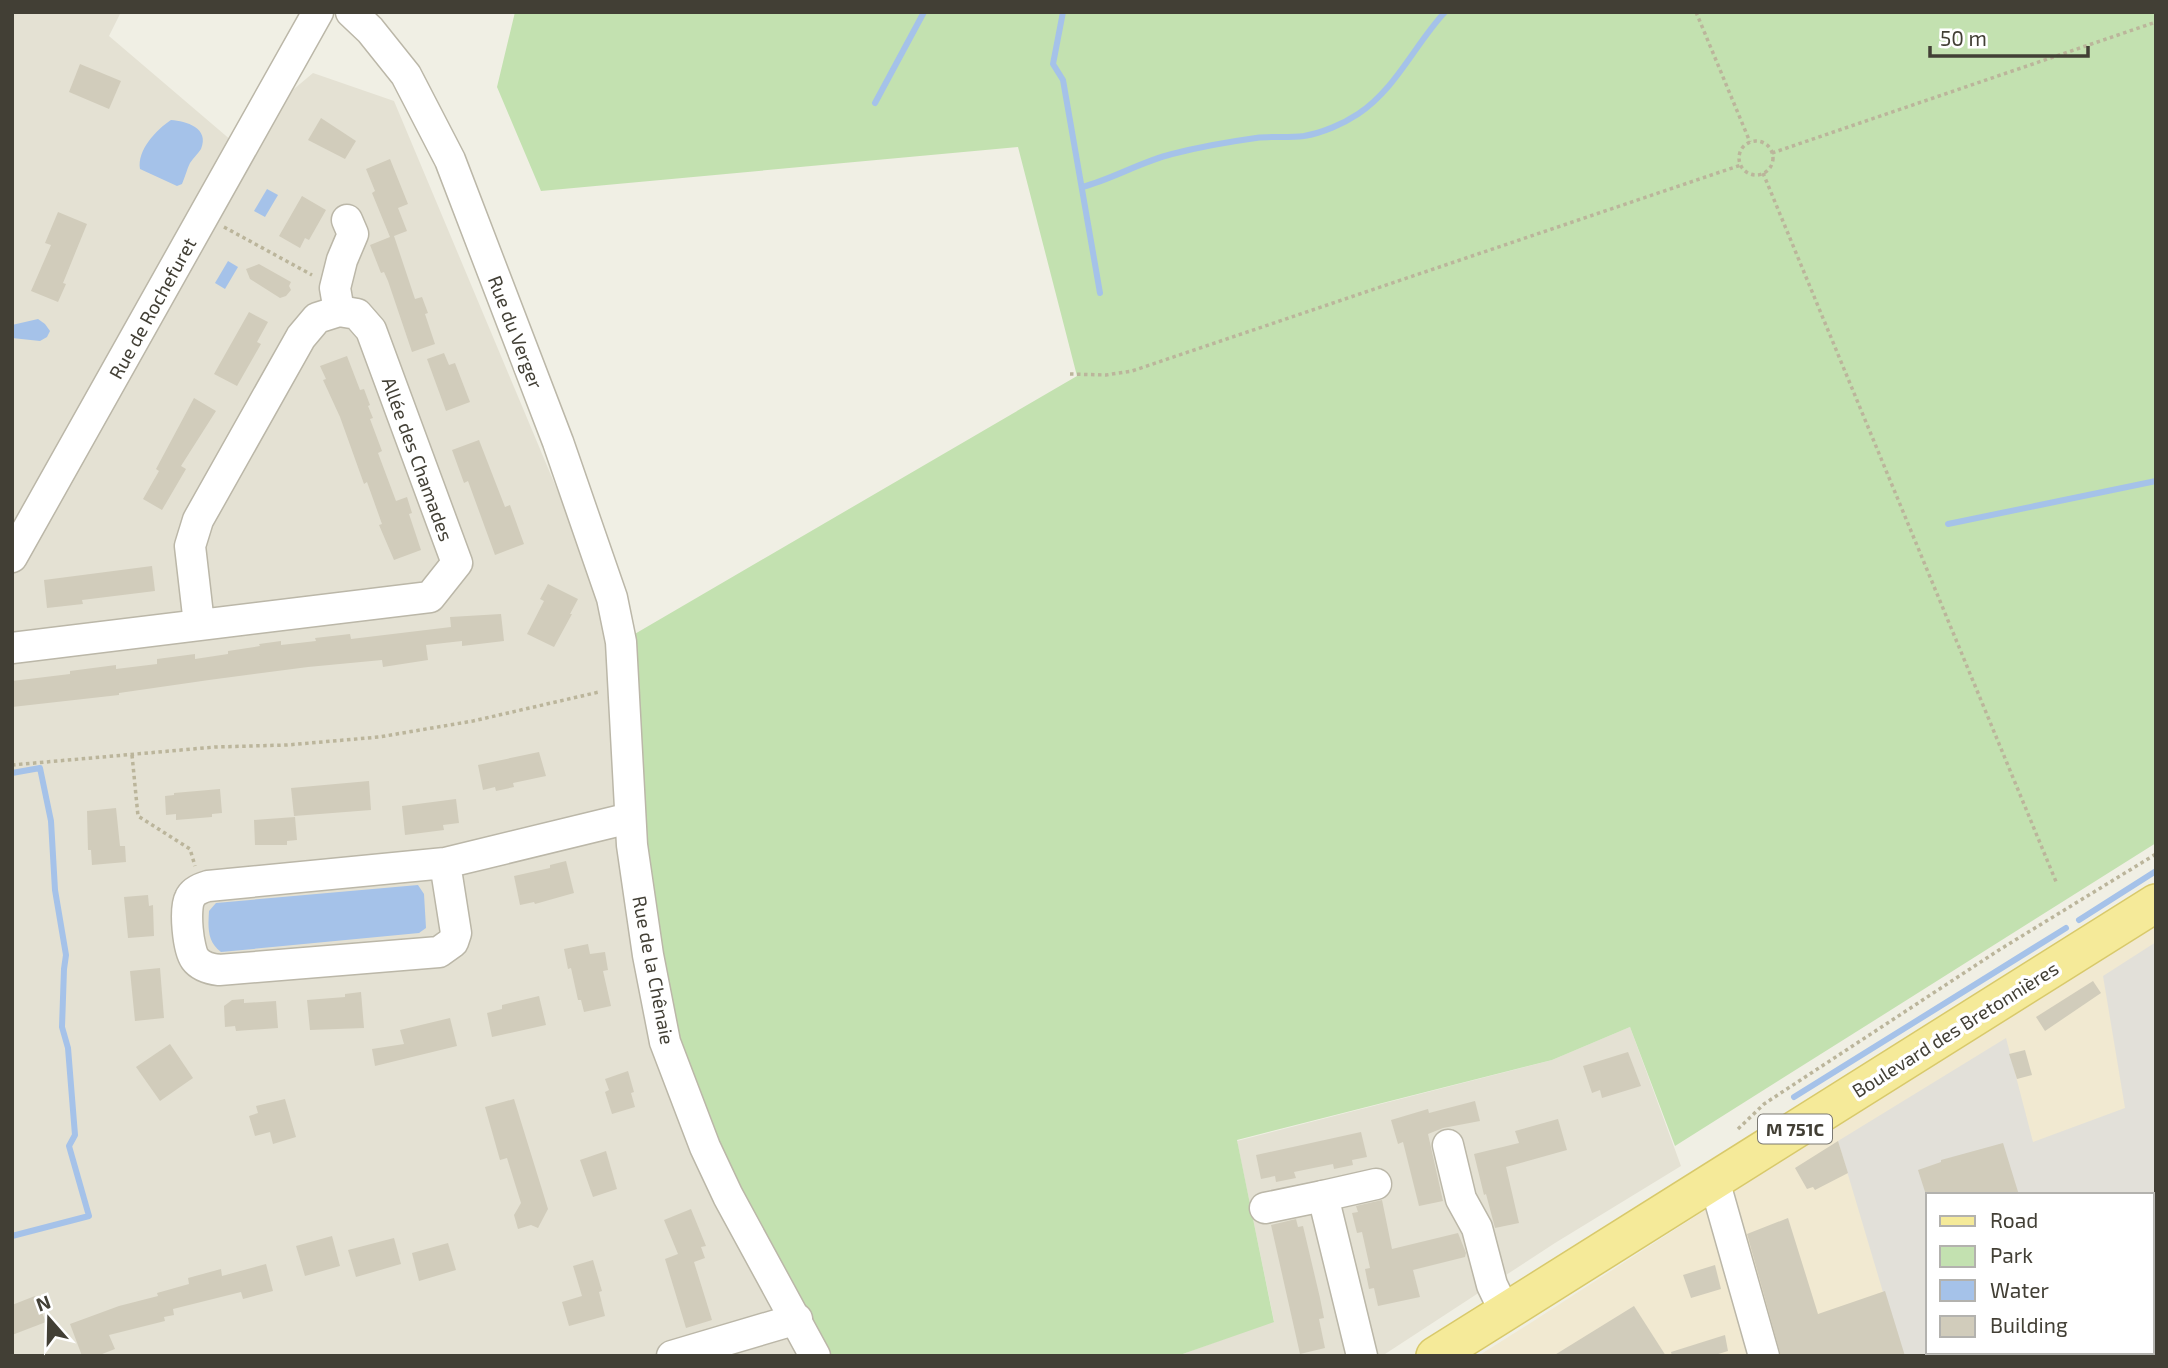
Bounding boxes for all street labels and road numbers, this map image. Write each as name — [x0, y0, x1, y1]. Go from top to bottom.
street label: Rue de Rochefuret — [104, 233, 200, 383]
street label: Rue du Verger — [484, 272, 548, 392]
street label: Allée des Chamades — [378, 374, 458, 544]
street label: Rue de la Chênaie — [628, 894, 680, 1046]
street label: Boulevard des Bretonnières — [1848, 956, 2062, 1102]
road number: M 751C — [1758, 1114, 1832, 1144]

